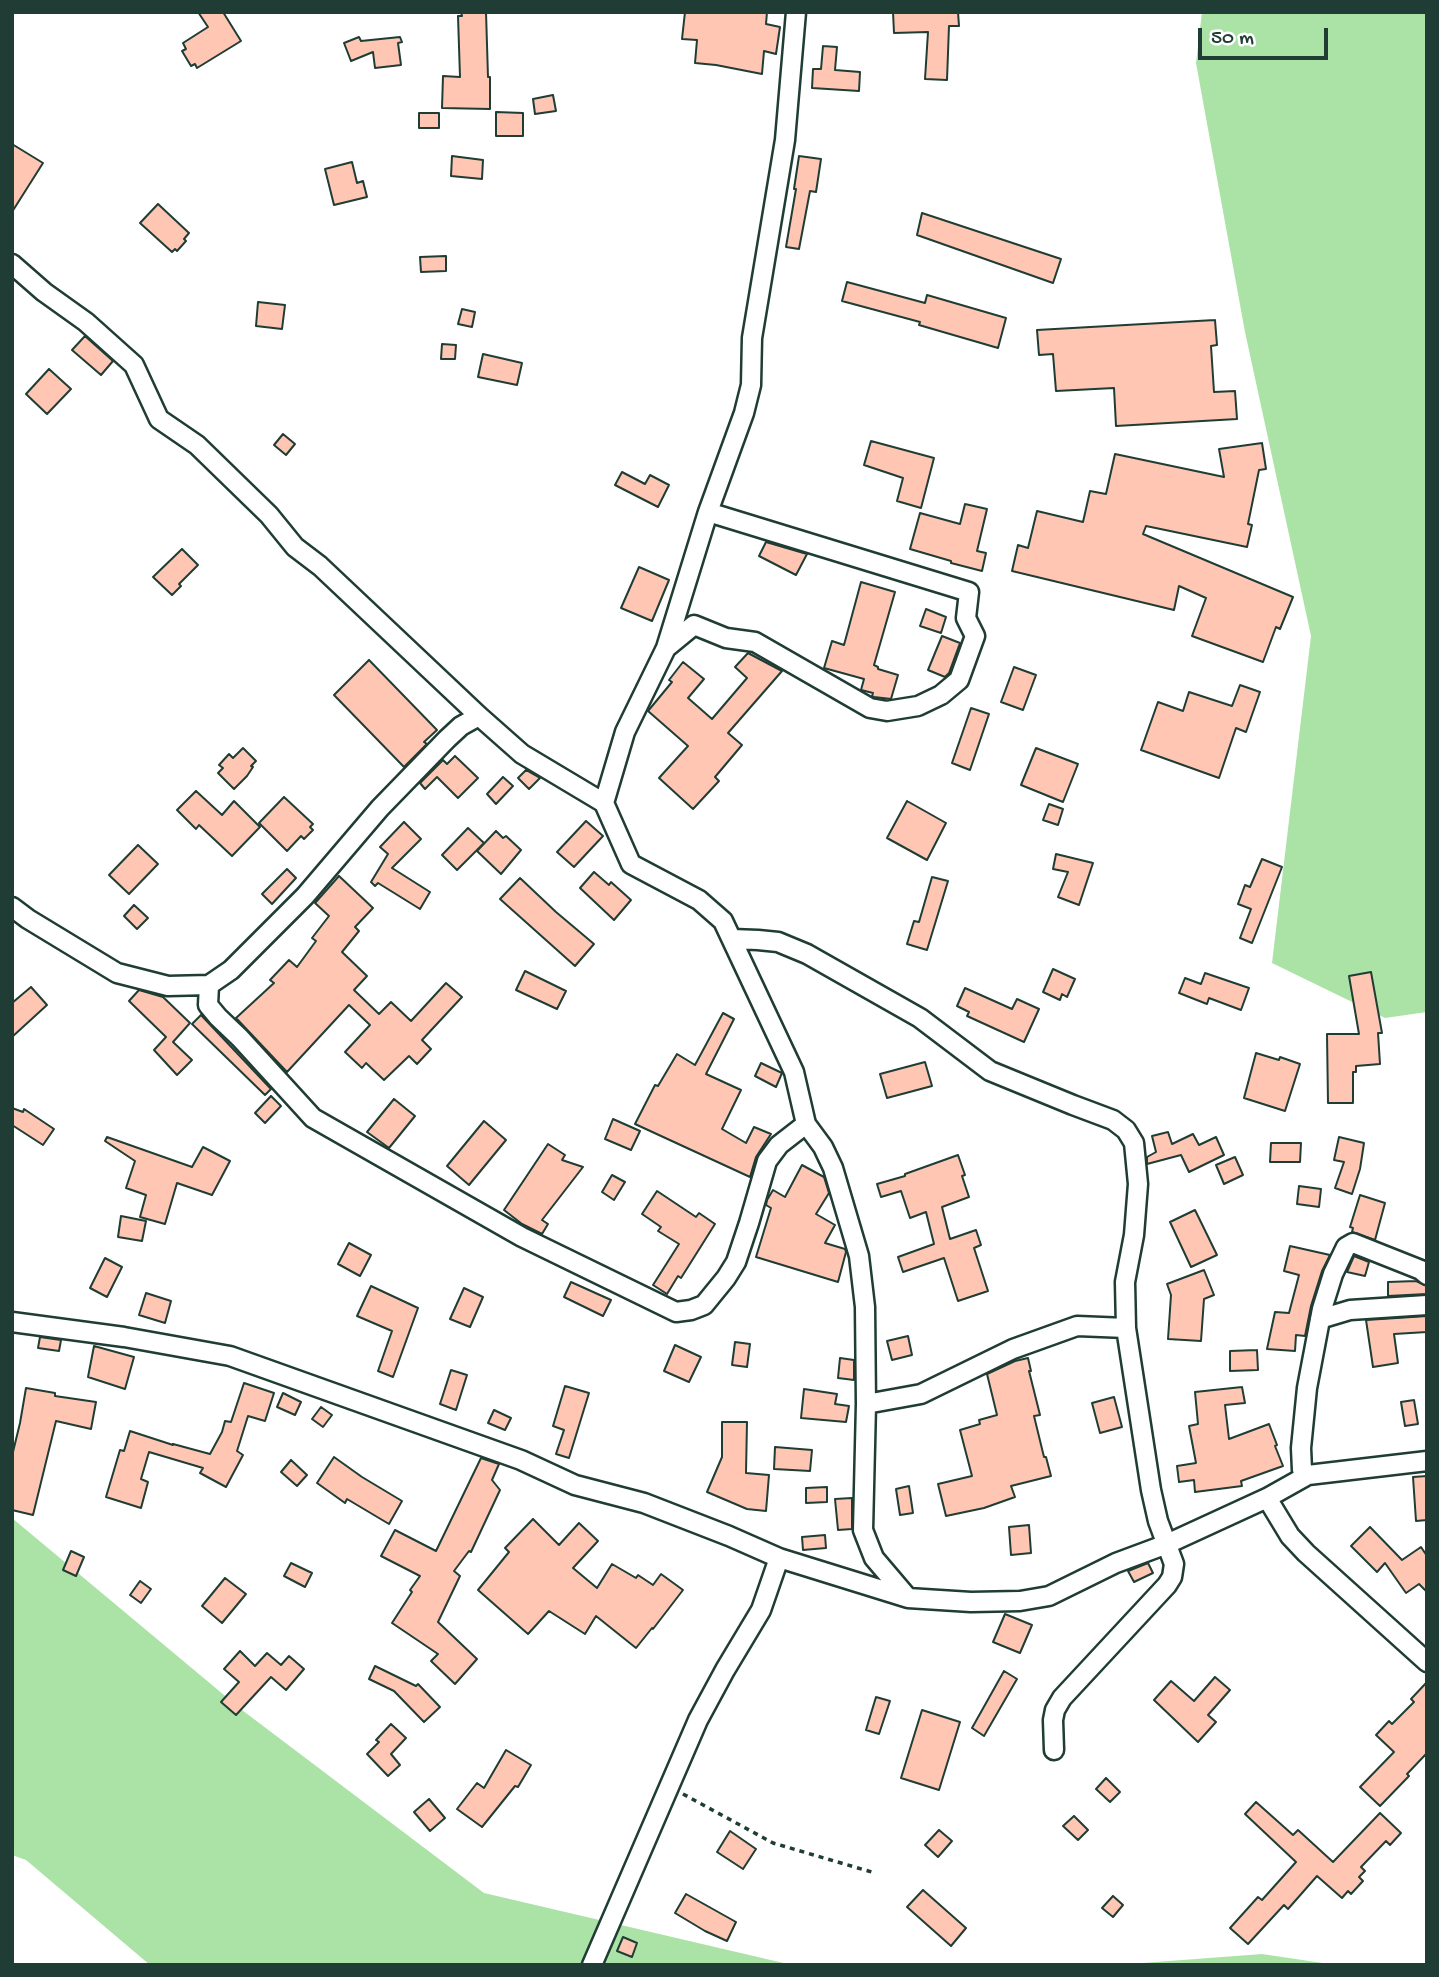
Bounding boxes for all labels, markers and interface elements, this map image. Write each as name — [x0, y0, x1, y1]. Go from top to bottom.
scale bar — [1201, 14, 1330, 58]
text: 50 m — [1211, 27, 1254, 52]

